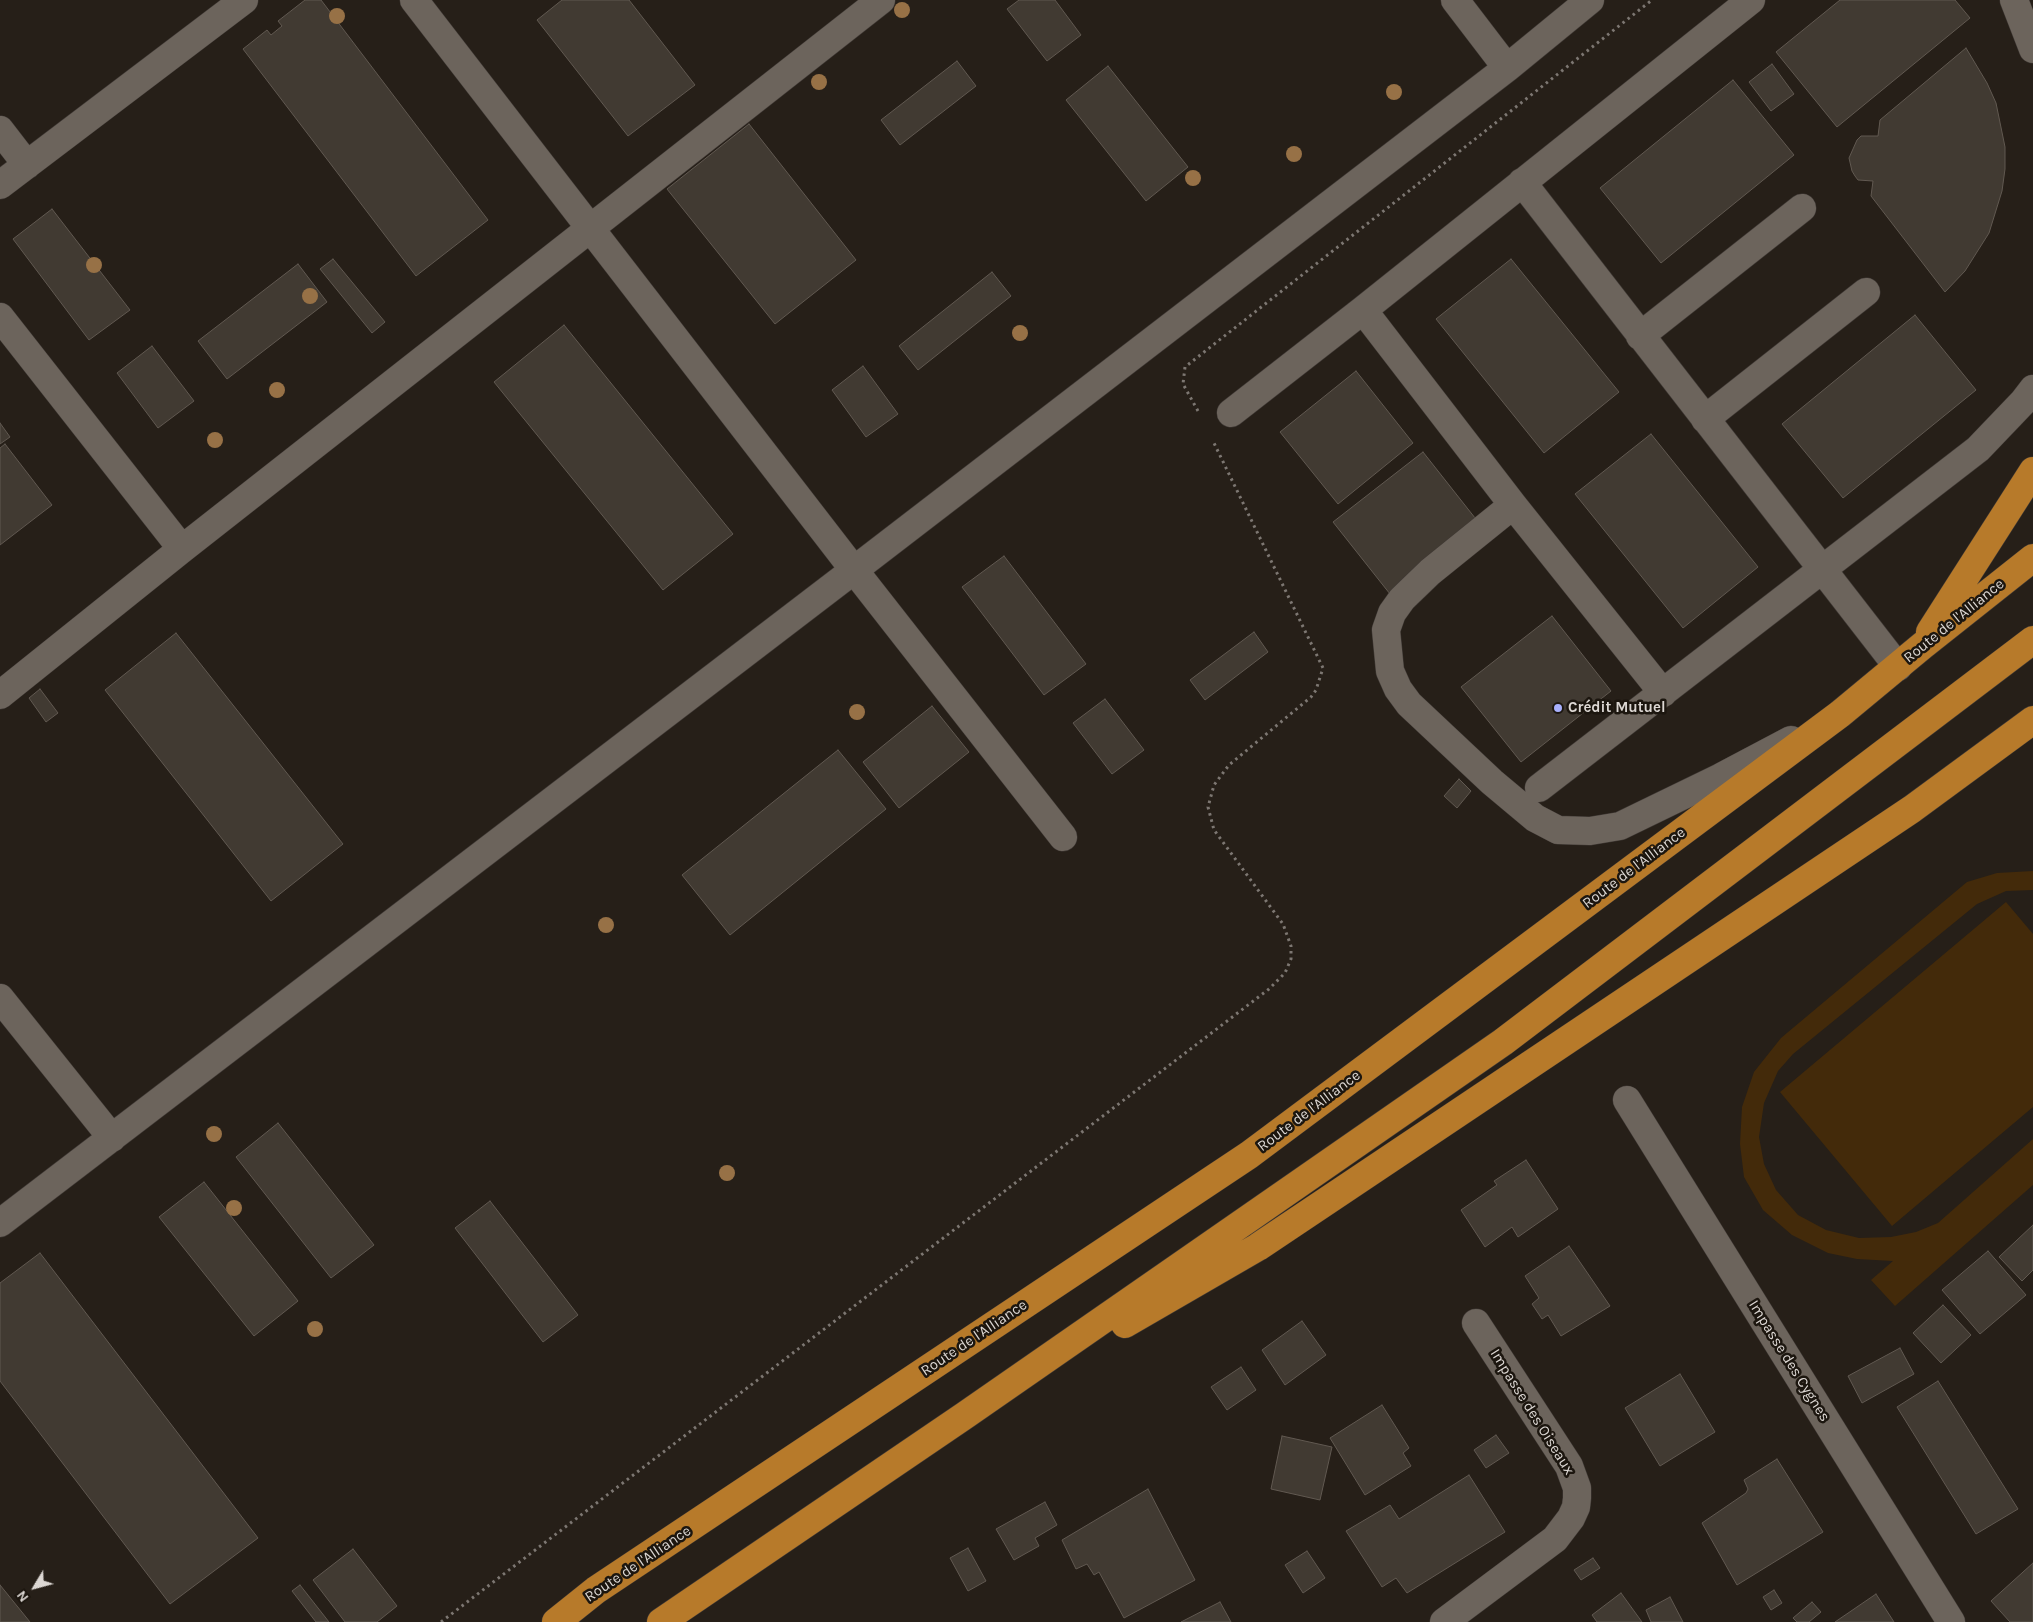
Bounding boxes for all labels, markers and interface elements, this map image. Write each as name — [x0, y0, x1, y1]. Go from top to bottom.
street label: Route de l'Alliance — [1900, 575, 2008, 667]
place label: Crédit Mutuel — [1568, 699, 1666, 717]
marker: Crédit Mutuel — [1552, 702, 1564, 714]
street label: Route de l'Alliance — [1579, 824, 1689, 912]
street label: Route de l'Alliance — [1254, 1067, 1364, 1155]
street label: Route de l'Alliance — [918, 1296, 1030, 1380]
street label: Impasse des Cygnes — [1744, 1297, 1834, 1425]
street label: Impasse des Oiseaux — [1486, 1346, 1578, 1478]
street label: Route de l'Alliance — [582, 1522, 694, 1606]
north arrow — [10, 1562, 60, 1612]
text: N — [13, 1587, 32, 1605]

